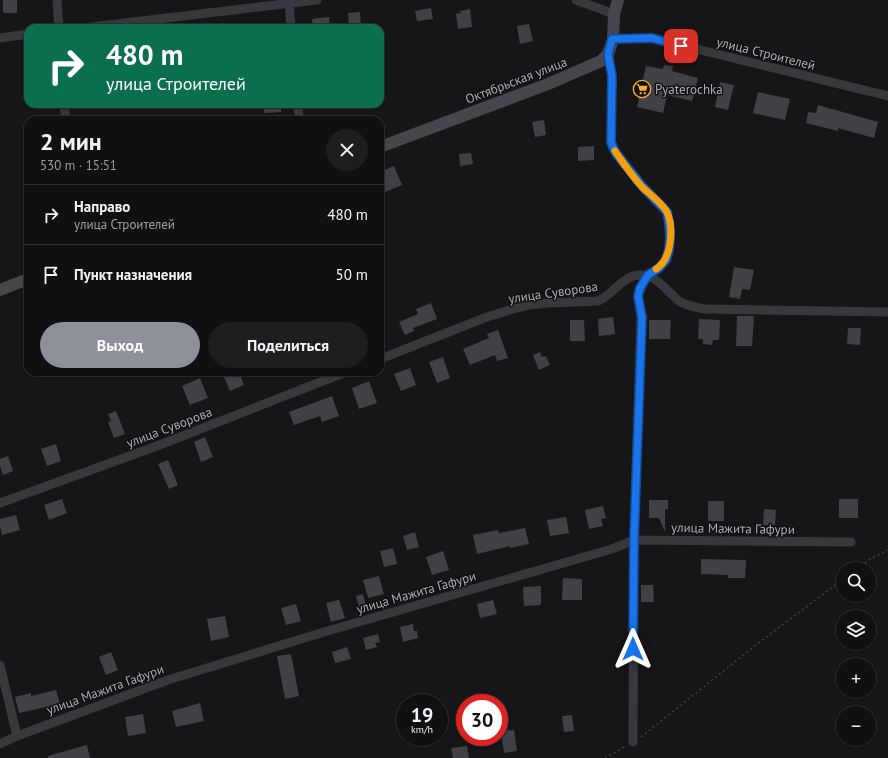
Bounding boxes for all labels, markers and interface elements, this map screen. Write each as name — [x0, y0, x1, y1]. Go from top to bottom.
pin — [664, 29, 698, 63]
street label: улица Строителей — [715, 33, 817, 74]
icon: arrive — [670, 35, 692, 57]
text: 480 m — [106, 36, 183, 73]
icon: right — [40, 40, 92, 92]
street label: Октябрьская улица — [463, 53, 569, 108]
text: улица Строителей — [106, 72, 246, 95]
supermarket icon: Pyaterochka — [632, 79, 652, 99]
place label: Pyaterochka — [655, 81, 723, 98]
text: 2 мин — [40, 126, 102, 157]
button: close — [326, 129, 368, 171]
text: 530 m · 15:51 — [40, 157, 117, 174]
text: Направо — [74, 197, 130, 216]
icon: right — [40, 204, 62, 226]
text: 480 m — [327, 205, 368, 224]
text: улица Строителей — [74, 216, 175, 233]
icon: arrive — [40, 264, 62, 286]
text: Пункт назначения — [74, 265, 192, 284]
text: 50 m — [335, 265, 368, 284]
street label: улица Суворова — [507, 278, 599, 307]
button: Выход — [40, 322, 200, 368]
button: Поделиться — [208, 322, 368, 368]
street label: улица Суворова — [124, 403, 214, 452]
street label: улица Мажита Гафури — [671, 519, 795, 538]
map controls — [836, 562, 876, 746]
button: search — [836, 562, 876, 602]
street label: улица Мажита Гафури — [354, 567, 478, 618]
button: layers — [836, 610, 876, 650]
position arrow — [612, 628, 654, 670]
button: + — [836, 658, 876, 698]
street label: улица Мажита Гафури — [44, 660, 166, 719]
speed limit sign: 30 — [456, 694, 508, 746]
text: 19 — [411, 702, 433, 728]
button: − — [836, 706, 876, 746]
text: km/h — [411, 723, 433, 736]

